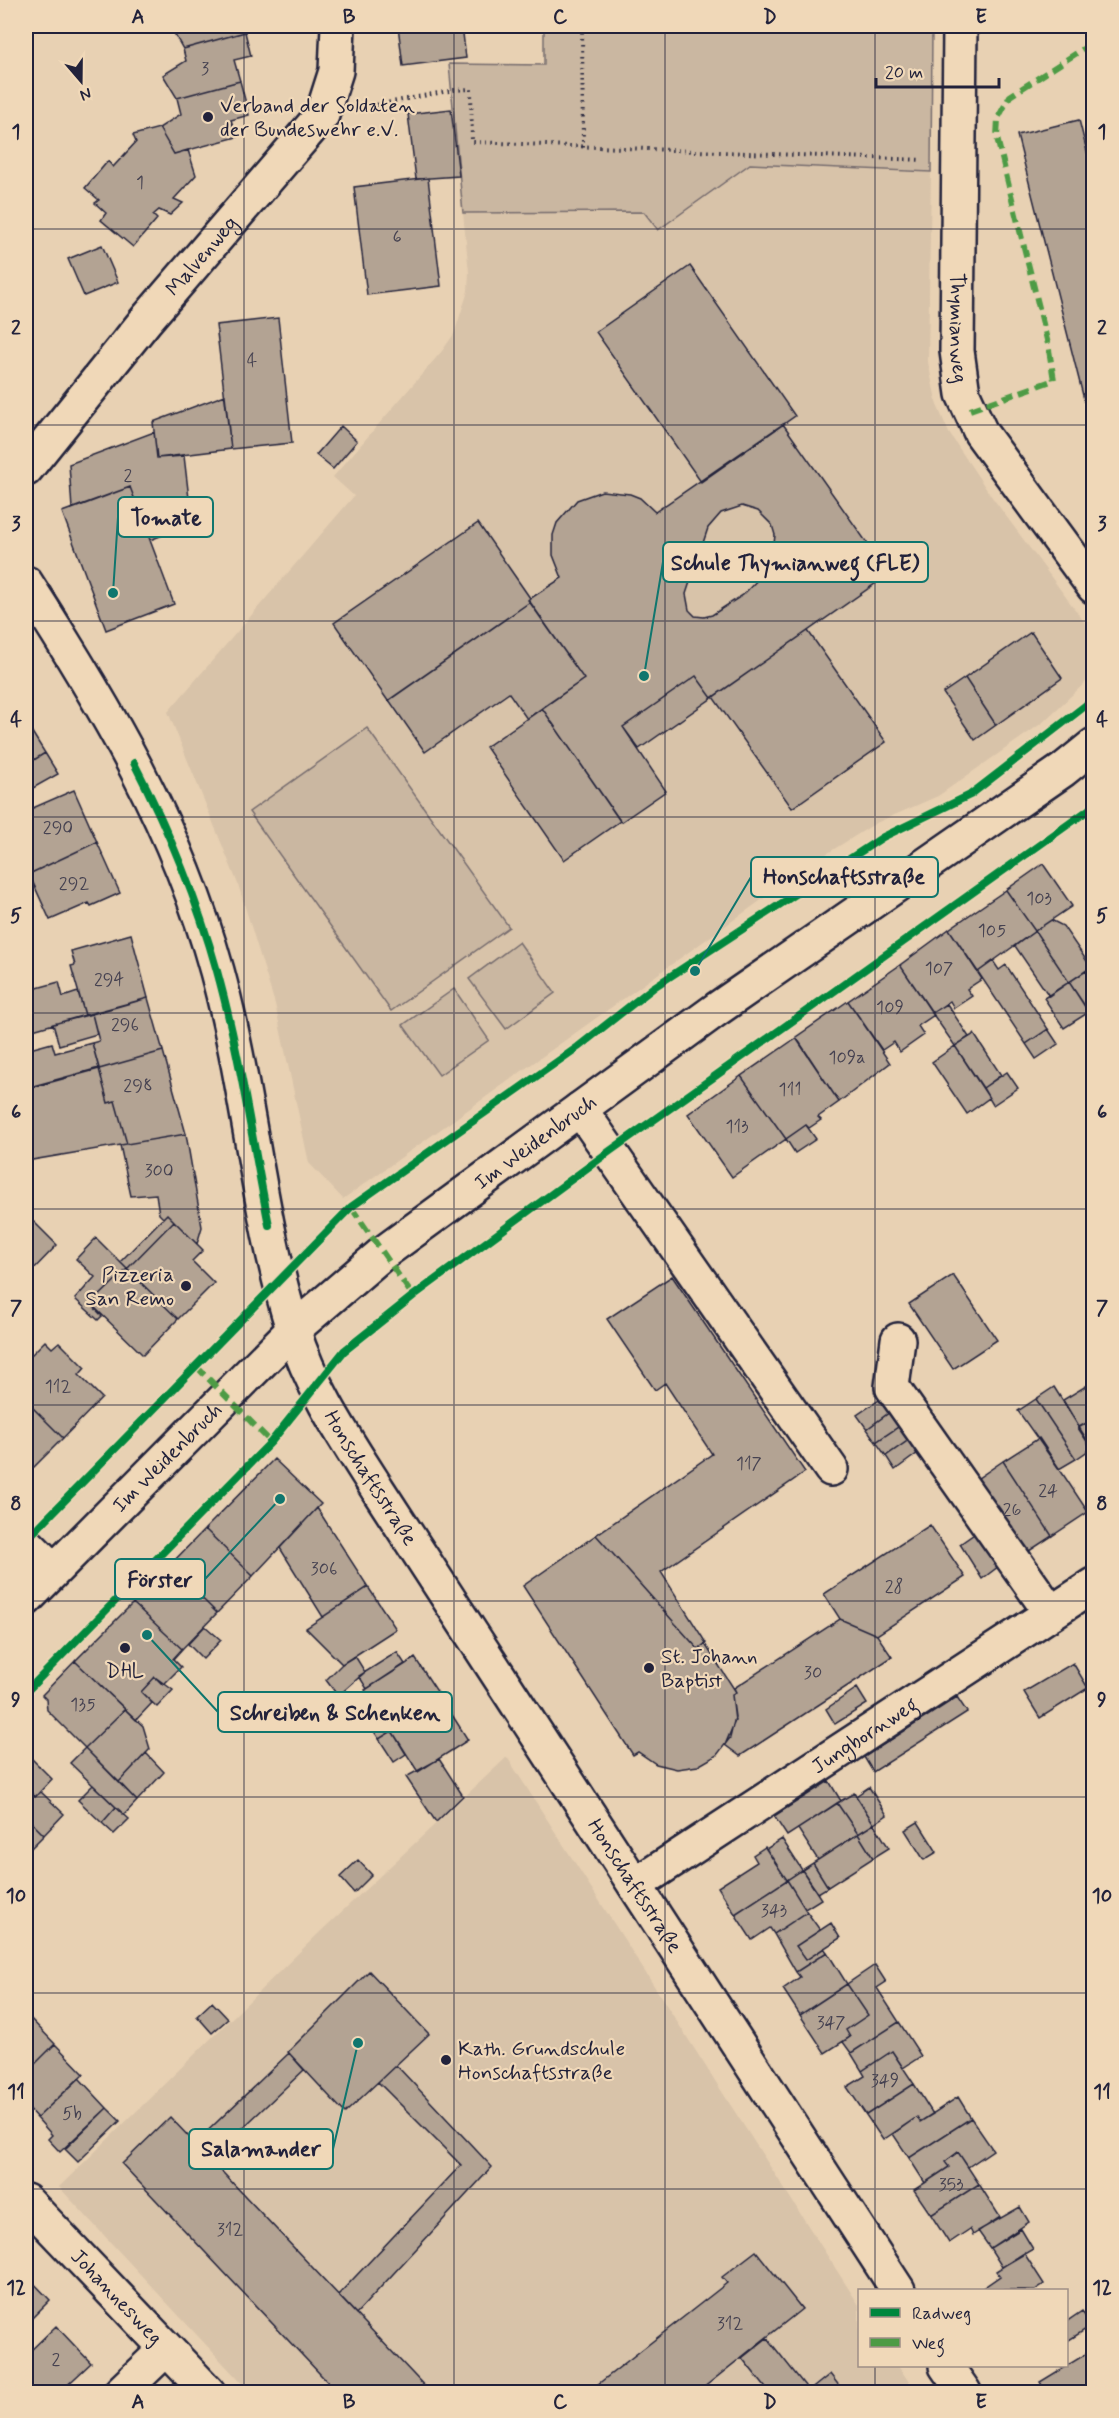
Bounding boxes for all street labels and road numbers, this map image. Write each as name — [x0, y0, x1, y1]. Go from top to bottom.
street label: Malvenweg — [159, 210, 245, 303]
street label: Thymianweg — [942, 273, 974, 385]
street label: Im Weidenbruch — [469, 1089, 603, 1197]
street label: Im Weidenbruch — [107, 1396, 229, 1519]
street label: Honschaftsstraße — [317, 1406, 423, 1551]
street label: Jungbornweg — [806, 1691, 925, 1781]
street label: Honschaftsstraße — [580, 1814, 688, 1959]
street label: Johannesweg — [64, 2243, 169, 2351]

